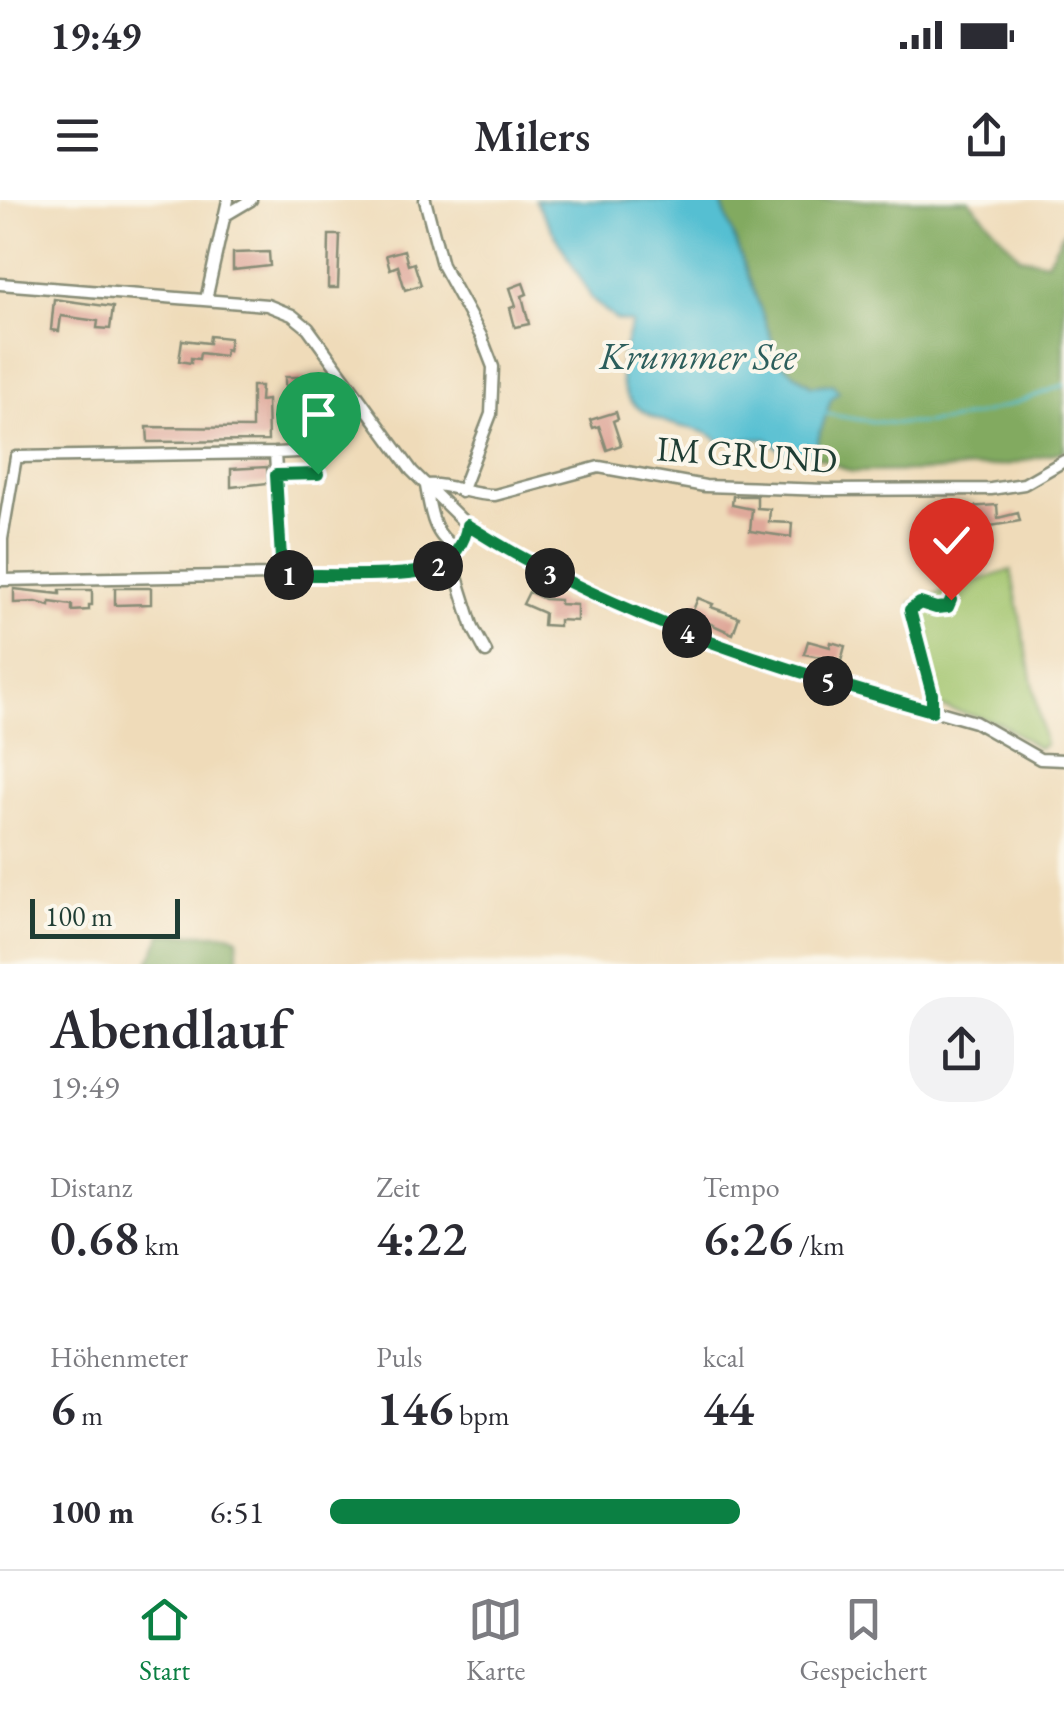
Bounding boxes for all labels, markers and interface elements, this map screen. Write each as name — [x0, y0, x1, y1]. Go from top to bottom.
text: 19:49 — [50, 11, 141, 60]
text: Milers — [474, 106, 590, 164]
icon: menu — [50, 108, 105, 163]
icon: share — [959, 108, 1014, 163]
water label: Krummer See — [598, 331, 798, 380]
pin — [276, 372, 361, 475]
icon: arrive — [291, 387, 346, 442]
street label: IM GRUND — [655, 425, 839, 483]
pin — [909, 498, 994, 601]
icon: check — [924, 513, 979, 568]
pin: 2 — [413, 541, 463, 591]
text: 2 — [431, 548, 445, 584]
pin: 3 — [525, 548, 575, 598]
pin: 1 — [264, 550, 314, 600]
text: 3 — [543, 555, 557, 591]
text: 1 — [282, 557, 296, 593]
pin: 4 — [662, 608, 712, 658]
text: 4 — [680, 615, 694, 651]
pin: 5 — [803, 656, 853, 706]
text: 5 — [821, 663, 835, 699]
scale bar — [30, 894, 180, 938]
text: 100 m — [45, 898, 113, 934]
text: Abendlauf — [50, 993, 288, 1064]
button: share — [909, 997, 1014, 1102]
text: 19:49 — [50, 1066, 119, 1108]
text: Distanz — [50, 1169, 132, 1205]
text: Zeit — [376, 1169, 420, 1205]
text: Tempo — [703, 1169, 780, 1205]
text: 0.68 — [50, 1205, 139, 1270]
text: 4:22 — [376, 1205, 467, 1270]
text: 6:26 — [703, 1205, 793, 1270]
text: km — [139, 1227, 180, 1263]
text: /km — [793, 1227, 845, 1263]
text: Höhenmeter — [50, 1339, 188, 1375]
text: Puls — [376, 1339, 422, 1375]
text: kcal — [703, 1339, 745, 1375]
text: 6 — [50, 1375, 76, 1440]
text: 146 — [376, 1375, 453, 1440]
text: 44 — [703, 1375, 754, 1440]
text: m — [76, 1397, 103, 1433]
text: bpm — [453, 1397, 510, 1433]
text: 100 m — [50, 1491, 134, 1533]
text: 6:51 — [210, 1491, 264, 1533]
tab: Start — [137, 1592, 192, 1688]
tab: Karte — [466, 1592, 525, 1688]
tab: Gespeichert — [799, 1592, 927, 1688]

